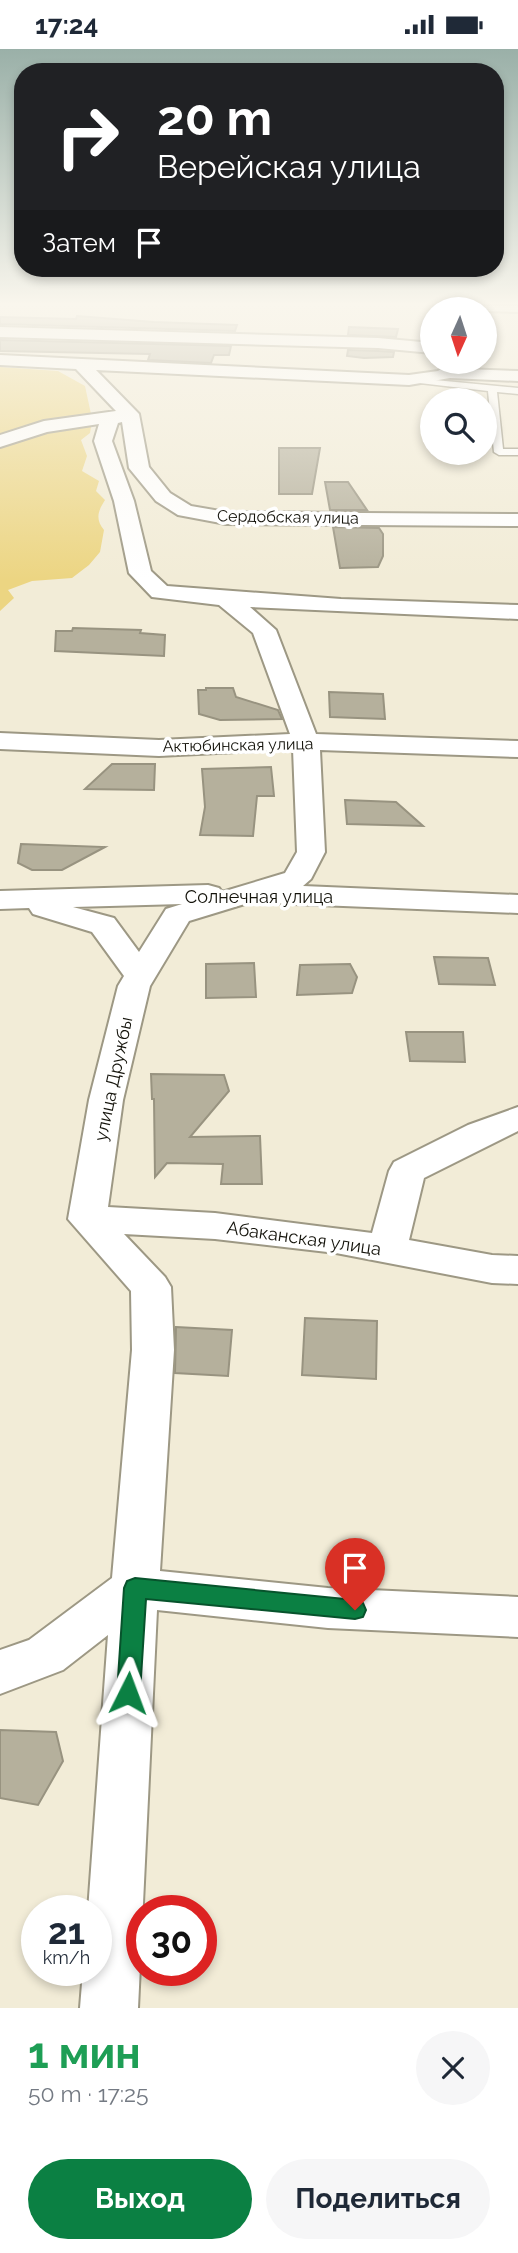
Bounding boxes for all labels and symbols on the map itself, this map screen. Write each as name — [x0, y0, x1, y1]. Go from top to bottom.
north arrow — [420, 297, 497, 375]
street label: Сердобская улица — [217, 506, 359, 528]
street label: Актюбинская улица — [162, 734, 314, 756]
street label: Солнечная улица — [185, 886, 333, 907]
street label: улица Дружбы — [90, 1015, 136, 1143]
street label: Абаканская улица — [225, 1217, 383, 1259]
pin — [325, 1538, 385, 1610]
position arrow — [91, 1656, 165, 1730]
speed limit sign: 30 — [126, 1895, 217, 1986]

